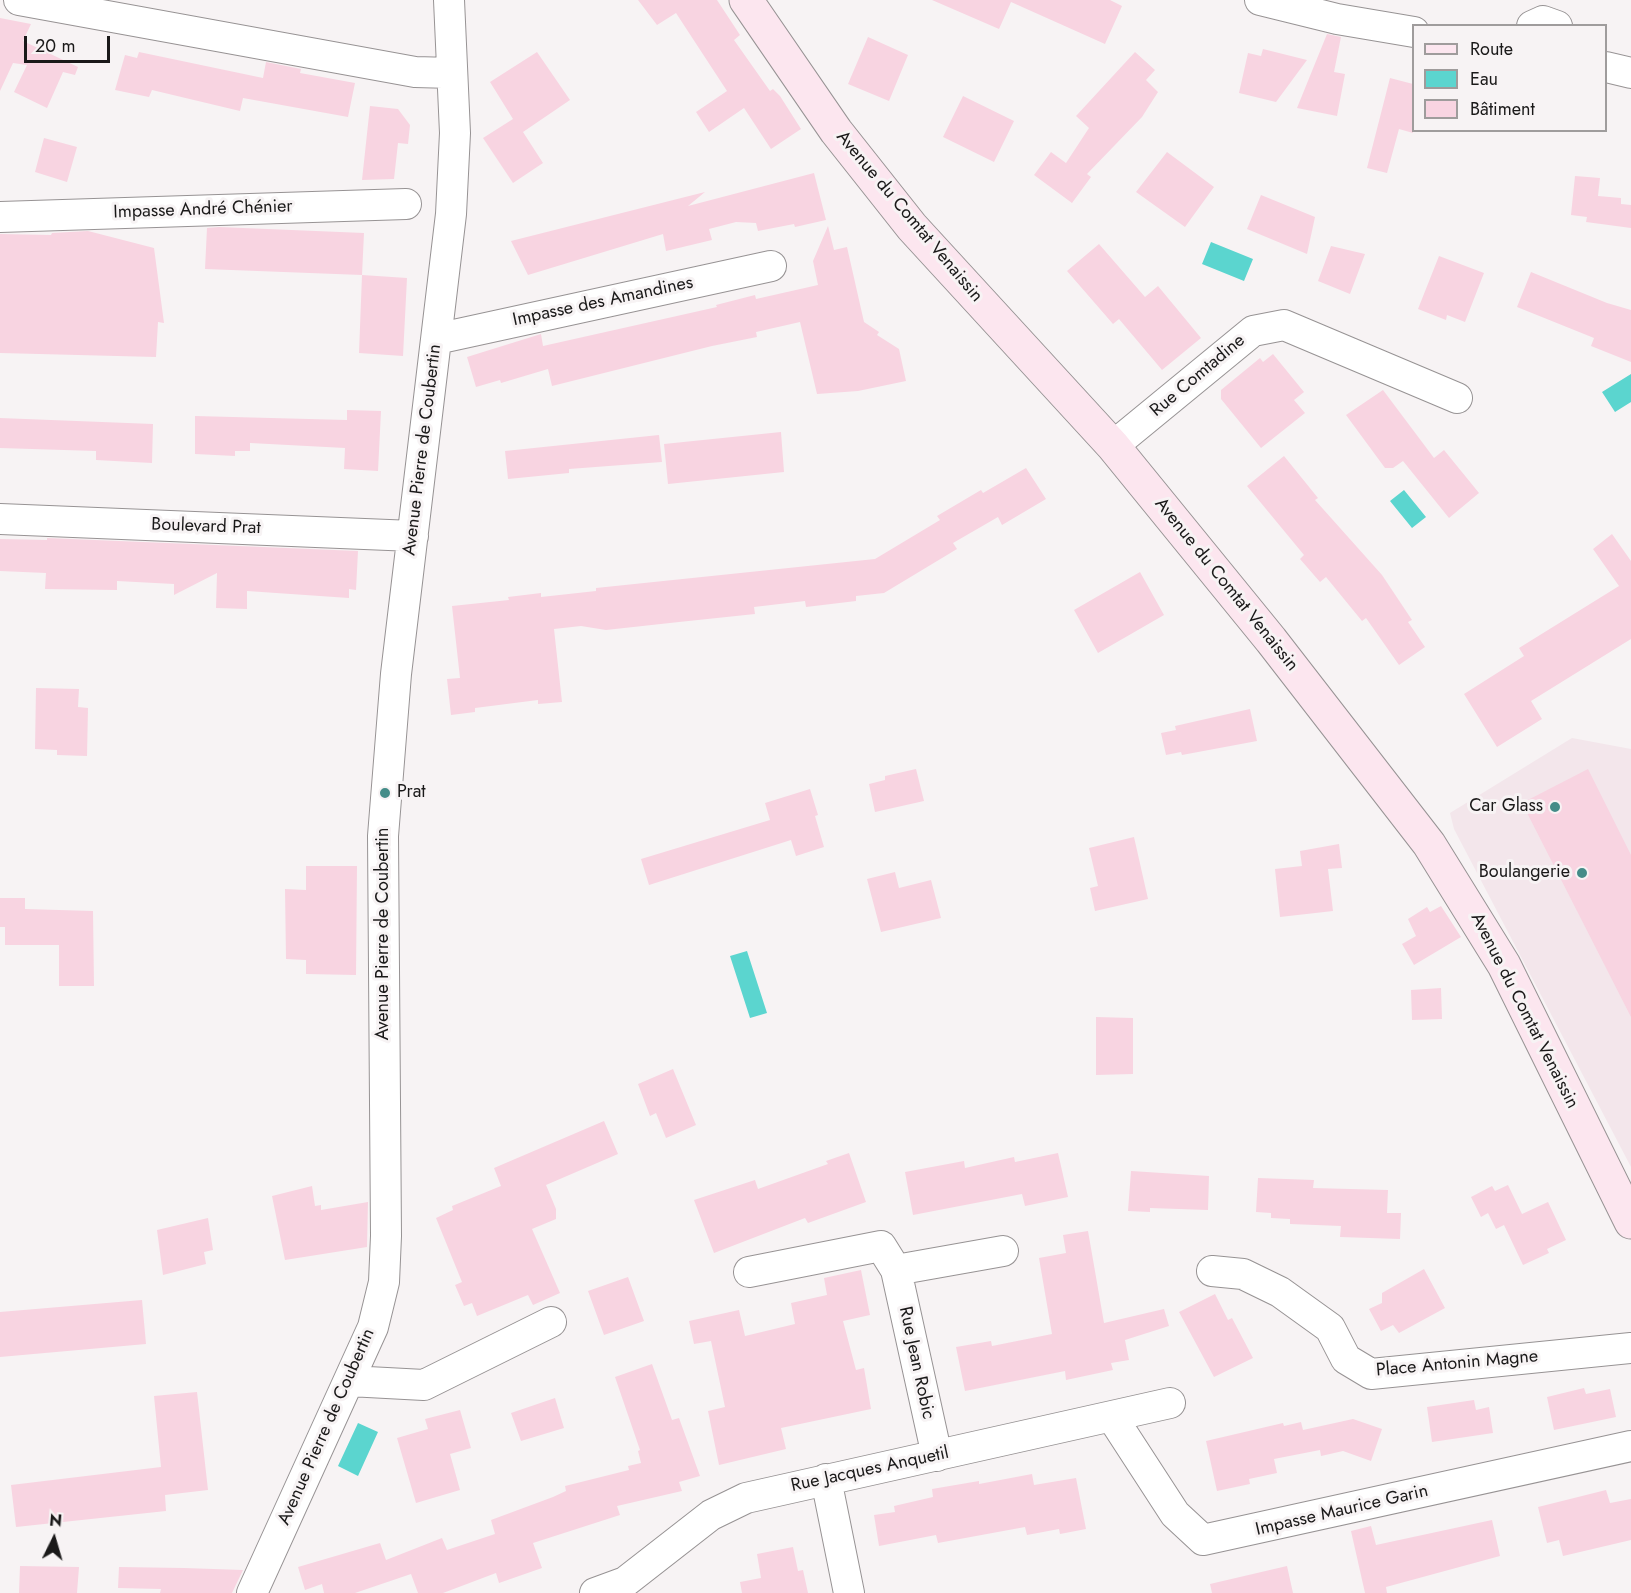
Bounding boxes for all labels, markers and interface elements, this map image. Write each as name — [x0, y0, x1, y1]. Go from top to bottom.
scale bar — [27, 24, 112, 62]
legend — [1412, 24, 1607, 132]
text: 20 m — [35, 33, 75, 59]
text: Route — [1470, 36, 1513, 62]
text: Eau — [1470, 66, 1498, 92]
text: Bâtiment — [1470, 96, 1535, 122]
street label: Avenue du Comtat Venaissin — [831, 127, 987, 307]
street label: Impasse André Chénier — [113, 196, 293, 224]
street label: Impasse des Amandines — [511, 272, 695, 332]
street label: Rue Comtadine — [1146, 330, 1250, 422]
street label: Avenue Pierre de Coubertin — [399, 343, 447, 557]
street label: Avenue du Comtat Venaissin — [1149, 494, 1303, 676]
street label: Boulevard Prat — [151, 514, 261, 540]
place label: Prat — [397, 782, 426, 804]
marker: Prat — [378, 786, 392, 800]
place label: Car Glass — [1469, 796, 1543, 818]
marker: Car Glass — [1548, 800, 1562, 814]
street label: Avenue Pierre de Coubertin — [373, 828, 395, 1040]
place label: Boulangerie — [1479, 862, 1570, 884]
marker: Boulangerie — [1575, 866, 1589, 880]
street label: Avenue du Comtat Venaissin — [1465, 910, 1583, 1112]
street label: Rue Jean Robic — [894, 1305, 938, 1421]
street label: Avenue Pierre de Coubertin — [274, 1325, 380, 1529]
street label: Place Antonin Magne — [1375, 1346, 1539, 1382]
street label: Rue Jacques Anquetil — [789, 1443, 951, 1497]
street label: Impasse Maurice Garin — [1254, 1481, 1430, 1541]
north arrow — [24, 1509, 84, 1569]
text: N — [48, 1509, 63, 1533]

